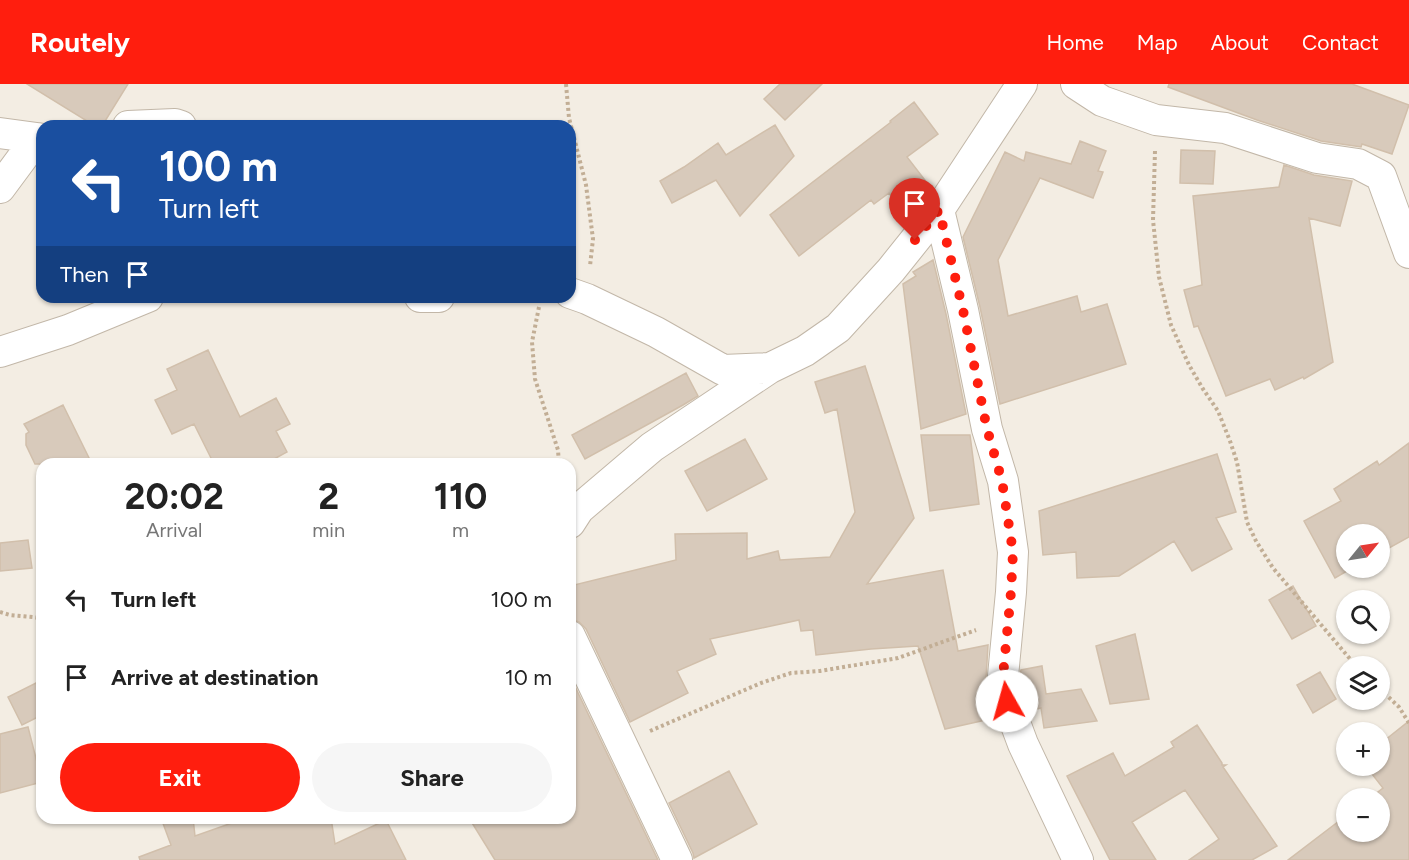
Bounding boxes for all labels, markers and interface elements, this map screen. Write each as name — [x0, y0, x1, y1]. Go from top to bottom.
text: Routely — [30, 25, 130, 59]
text: Home — [1047, 30, 1104, 55]
text: Map — [1137, 30, 1178, 55]
text: About — [1211, 30, 1269, 55]
text: Contact — [1302, 30, 1379, 55]
text: 100 m — [159, 141, 278, 192]
icon: left — [60, 144, 138, 222]
pin — [889, 178, 940, 240]
icon: arrive — [898, 187, 931, 220]
text: Turn left — [159, 192, 259, 225]
icon: arrive — [121, 258, 154, 291]
text: Then — [60, 261, 109, 288]
text: 20:02 — [125, 475, 224, 518]
text: 2 — [318, 475, 339, 518]
text: 110 — [434, 475, 487, 518]
text: Arrival — [146, 518, 202, 542]
text: min — [312, 518, 345, 542]
text: m — [452, 518, 469, 542]
north arrow — [1336, 524, 1390, 578]
map controls — [1336, 524, 1390, 842]
icon: left — [60, 583, 93, 616]
text: Turn left — [111, 586, 197, 613]
text: 100 m — [491, 586, 552, 613]
button: search — [1336, 590, 1390, 644]
button: layers — [1336, 656, 1390, 710]
icon: arrive — [60, 661, 93, 694]
text: Arrive at destination — [111, 664, 319, 691]
text: 10 m — [505, 664, 552, 691]
position arrow — [975, 669, 1039, 733]
button: + — [1336, 722, 1390, 776]
button: Exit — [60, 743, 300, 812]
button: Share — [312, 743, 552, 812]
button: − — [1336, 788, 1390, 842]

